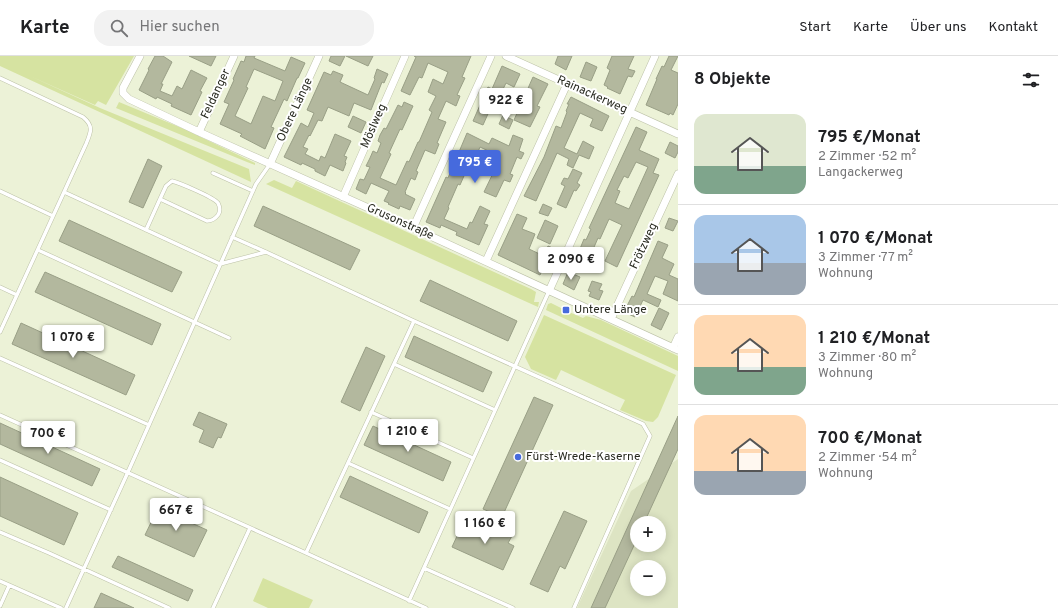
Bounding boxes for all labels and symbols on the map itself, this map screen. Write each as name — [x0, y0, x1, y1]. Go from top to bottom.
street label: Feldanger — [197, 66, 235, 122]
street label: Rainackerweg — [554, 72, 630, 118]
street label: Obere Länge — [273, 75, 317, 145]
pin: 922 € — [478, 88, 534, 122]
street label: Möslweg — [357, 101, 391, 151]
pin: 795 € — [447, 150, 503, 184]
street label: Grusonstraße — [364, 200, 436, 244]
street label: Frötzweg — [626, 220, 662, 272]
pin: 2 090 € — [534, 247, 608, 281]
place label: Untere Länge — [574, 302, 647, 318]
marker: Untere Länge — [561, 305, 571, 315]
pin: 1 070 € — [36, 325, 110, 359]
pin: 1 210 € — [371, 419, 445, 453]
pin: 700 € — [20, 421, 76, 455]
place label: Fürst-Wrede-Kaserne — [526, 449, 640, 465]
marker: Fürst-Wrede-Kaserne — [513, 452, 523, 462]
pin: 667 € — [148, 498, 204, 532]
pin: 1 160 € — [448, 511, 522, 545]

